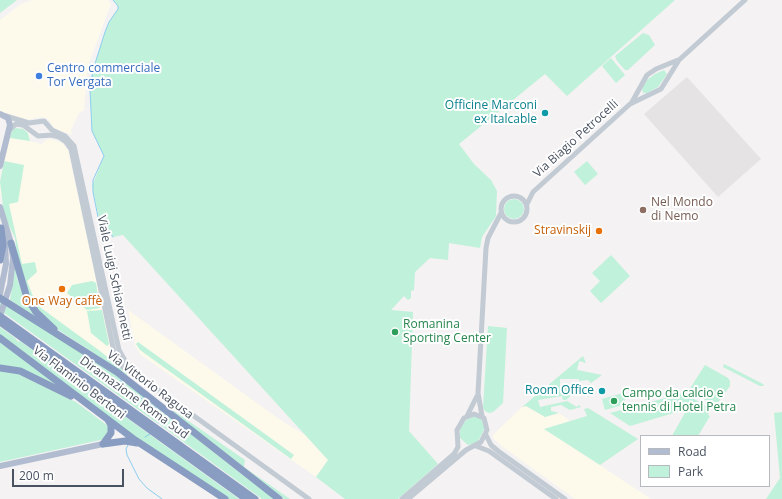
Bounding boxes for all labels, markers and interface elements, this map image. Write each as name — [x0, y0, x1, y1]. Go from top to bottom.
place label: Centro commerciale Tor Vergata — [47, 62, 160, 90]
marker: Centro commerciale Tor Vergata — [34, 71, 44, 81]
street label: Via Biagio Petrocelli — [531, 97, 621, 181]
place label: Officine Marconi ex Italcable — [445, 99, 537, 127]
marker: Officine Marconi ex Italcable — [540, 108, 550, 118]
place label: Nel Mondo di Nemo — [651, 196, 713, 224]
marker: Nel Mondo di Nemo — [638, 205, 648, 215]
street label: Viale Luigi Schiavonetti — [94, 214, 134, 342]
place label: Stravinskij — [534, 224, 591, 238]
marker: Stravinskij — [594, 226, 604, 236]
marker: One Way caffè — [57, 284, 67, 294]
place label: One Way caffè — [22, 295, 102, 309]
place label: Romanina Sporting Center — [403, 318, 491, 346]
marker: Romanina Sporting Center — [390, 327, 400, 337]
street label: Via Flaminio Bertoni — [30, 344, 128, 422]
street label: Via Vittorio Ragusa — [104, 348, 196, 422]
street label: Diramazione Roma Sud — [77, 354, 191, 442]
place label: Room Office — [525, 384, 594, 398]
marker: Room Office — [597, 386, 607, 396]
place label: Campo da calcio e tennis di Hotel Petra — [622, 387, 736, 415]
marker: Campo da calcio e tennis di Hotel Petra — [609, 396, 619, 406]
legend — [640, 435, 770, 487]
text: Road — [678, 443, 707, 460]
scale bar — [14, 461, 126, 487]
text: Park — [678, 463, 703, 480]
text: 200 m — [19, 467, 54, 484]

